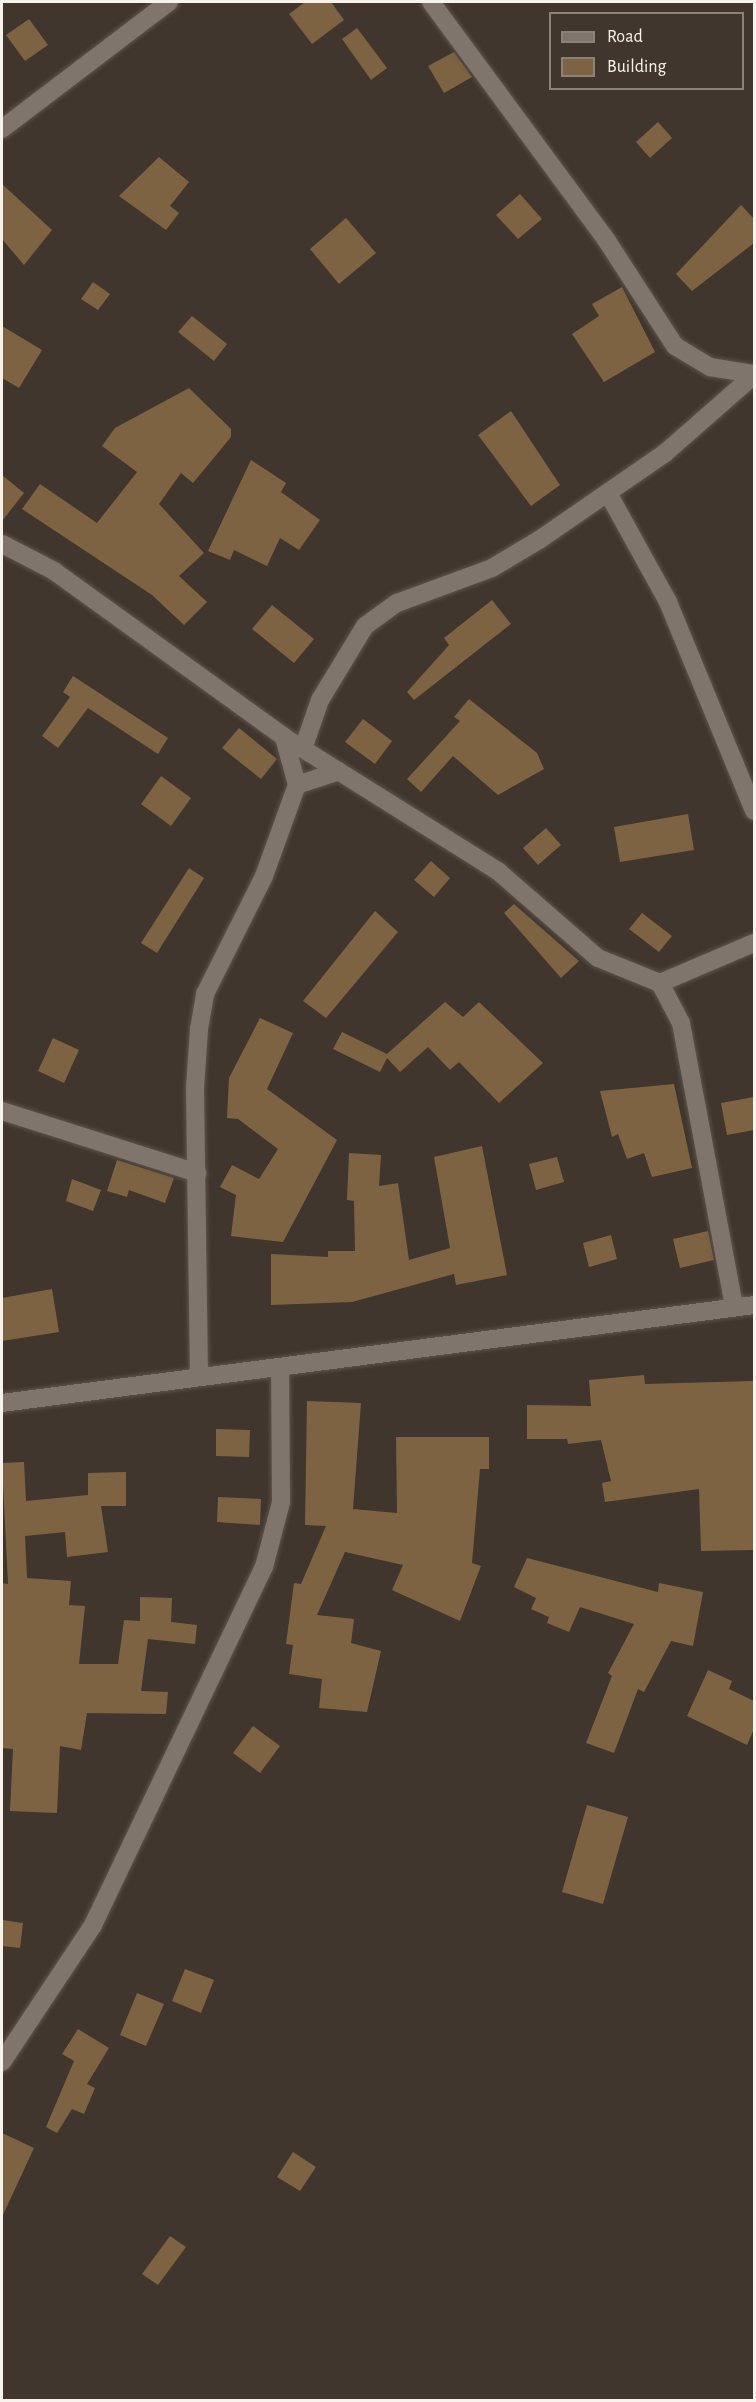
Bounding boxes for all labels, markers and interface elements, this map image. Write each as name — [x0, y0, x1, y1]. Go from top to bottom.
legend — [549, 12, 744, 90]
text: Road — [607, 28, 643, 46]
text: Building — [607, 58, 666, 76]

